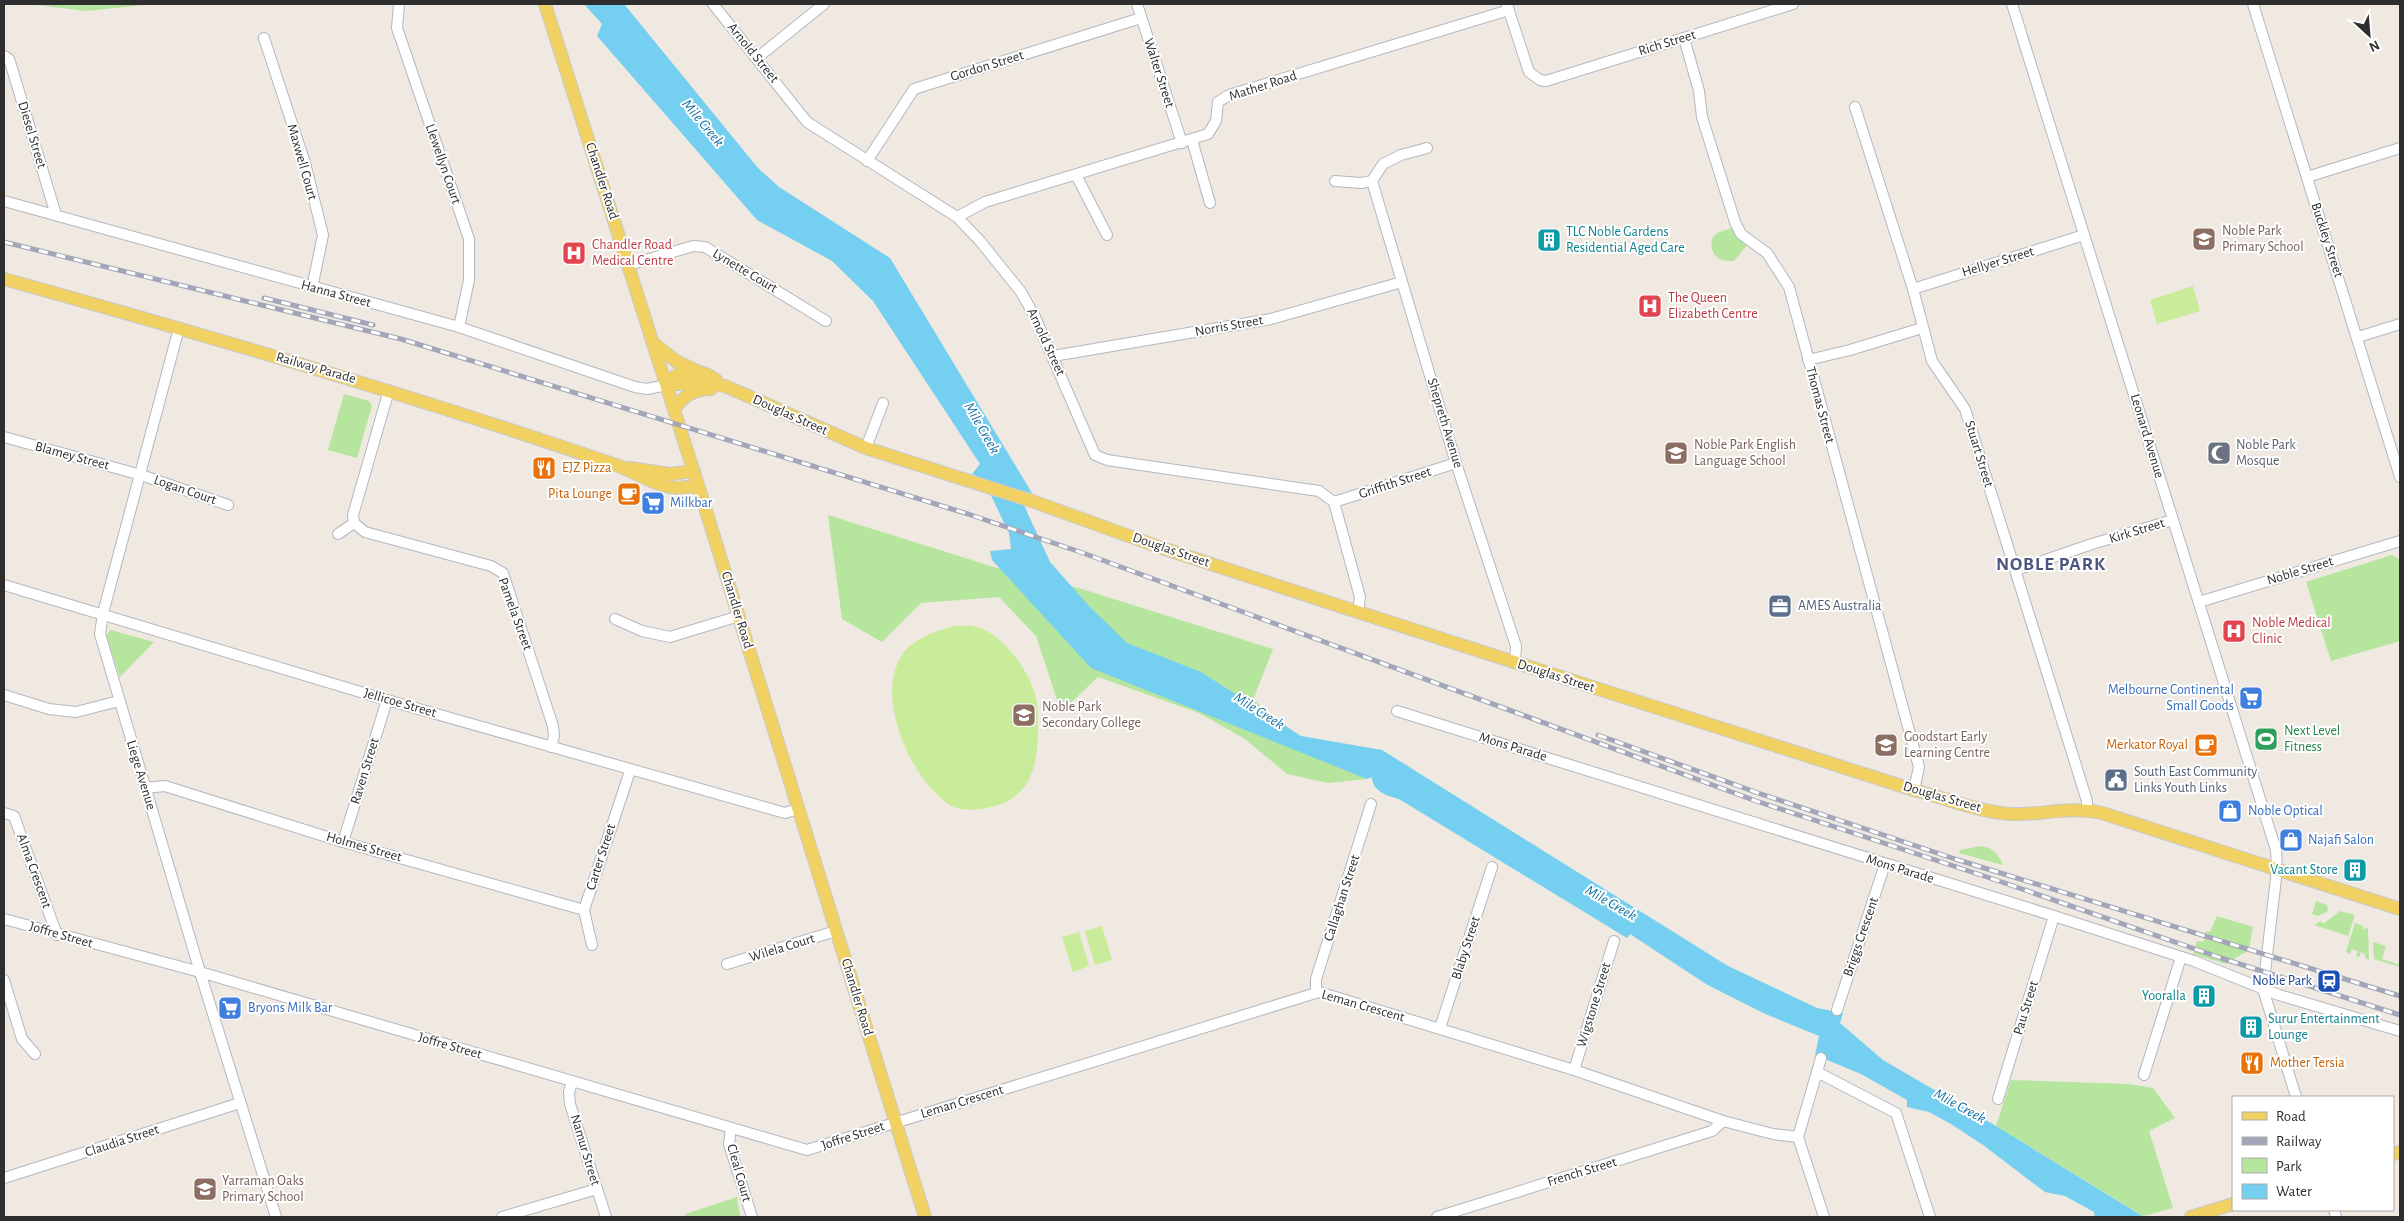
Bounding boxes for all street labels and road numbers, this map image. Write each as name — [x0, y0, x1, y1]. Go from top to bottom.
street label: Arnold Street — [725, 20, 782, 86]
street label: Rich Street — [1637, 28, 1698, 58]
street label: Walter Street — [1141, 37, 1177, 110]
street label: Gordon Street — [949, 48, 1026, 84]
street label: Mather Road — [1227, 68, 1299, 104]
street label: Diesel Street — [15, 100, 49, 171]
street label: Maxwell Court — [284, 122, 320, 202]
street label: Llewellyn Court — [423, 122, 463, 206]
street label: Chandler Road — [583, 141, 621, 221]
street label: Buckley Street — [2308, 201, 2346, 280]
street label: Hellyer Street — [1960, 244, 2036, 280]
street label: Lynette Court — [710, 246, 780, 296]
street label: Hanna Street — [300, 278, 373, 310]
street label: Arnold Street — [1024, 306, 1068, 378]
street label: Norris Street — [1194, 313, 1265, 339]
street label: Railway Parade — [274, 350, 358, 386]
street label: Thomas Street — [1803, 365, 1837, 445]
street label: Shepreth Avenue — [1425, 376, 1465, 470]
street label: Douglas Street — [750, 392, 830, 438]
street label: Leonard Avenue — [2128, 392, 2166, 480]
street label: Stuart Street — [1962, 419, 1996, 489]
street label: Blamey Street — [33, 439, 111, 473]
street label: Griffith Street — [1357, 465, 1433, 501]
street label: Logan Court — [152, 473, 218, 507]
street label: Kirk Street — [2108, 516, 2167, 546]
street label: Douglas Street — [1131, 530, 1212, 570]
street label: Noble Street — [2265, 554, 2335, 588]
street label: Chandler Road — [719, 570, 755, 650]
street label: Pamela Street — [495, 576, 535, 653]
street label: Douglas Street — [1516, 657, 1597, 695]
street label: Jellicoe Street — [362, 686, 438, 720]
street label: Mons Parade — [1477, 730, 1549, 764]
street label: Raven Street — [348, 736, 382, 806]
street label: Liege Avenue — [124, 739, 158, 811]
street label: Douglas Street — [1901, 779, 1983, 815]
street label: Carter Street — [584, 822, 618, 892]
street label: Holmes Street — [325, 830, 404, 865]
street label: Alma Crescent — [14, 832, 54, 911]
street label: Mons Parade — [1864, 852, 1936, 886]
street label: Callaghan Street — [1321, 853, 1363, 943]
street label: Briggs Crescent — [1841, 895, 1881, 979]
street label: Blaby Street — [1449, 914, 1483, 981]
street label: Joffre Street — [28, 919, 95, 951]
street label: Wilela Court — [747, 931, 817, 965]
street label: Chandler Road — [839, 957, 875, 1037]
street label: Wigstone Street — [1574, 960, 1614, 1049]
street label: Pau Street — [2011, 979, 2041, 1037]
street label: Leman Crescent — [1320, 987, 1407, 1025]
street label: Joffre Street — [417, 1030, 484, 1062]
street label: Leman Crescent — [919, 1083, 1006, 1121]
street label: Namur Street — [568, 1113, 603, 1188]
street label: Joffre Street — [820, 1119, 887, 1153]
street label: Claudia Street — [83, 1122, 161, 1160]
street label: Cleal Court — [724, 1143, 754, 1204]
street label: French Street — [1546, 1155, 1619, 1189]

